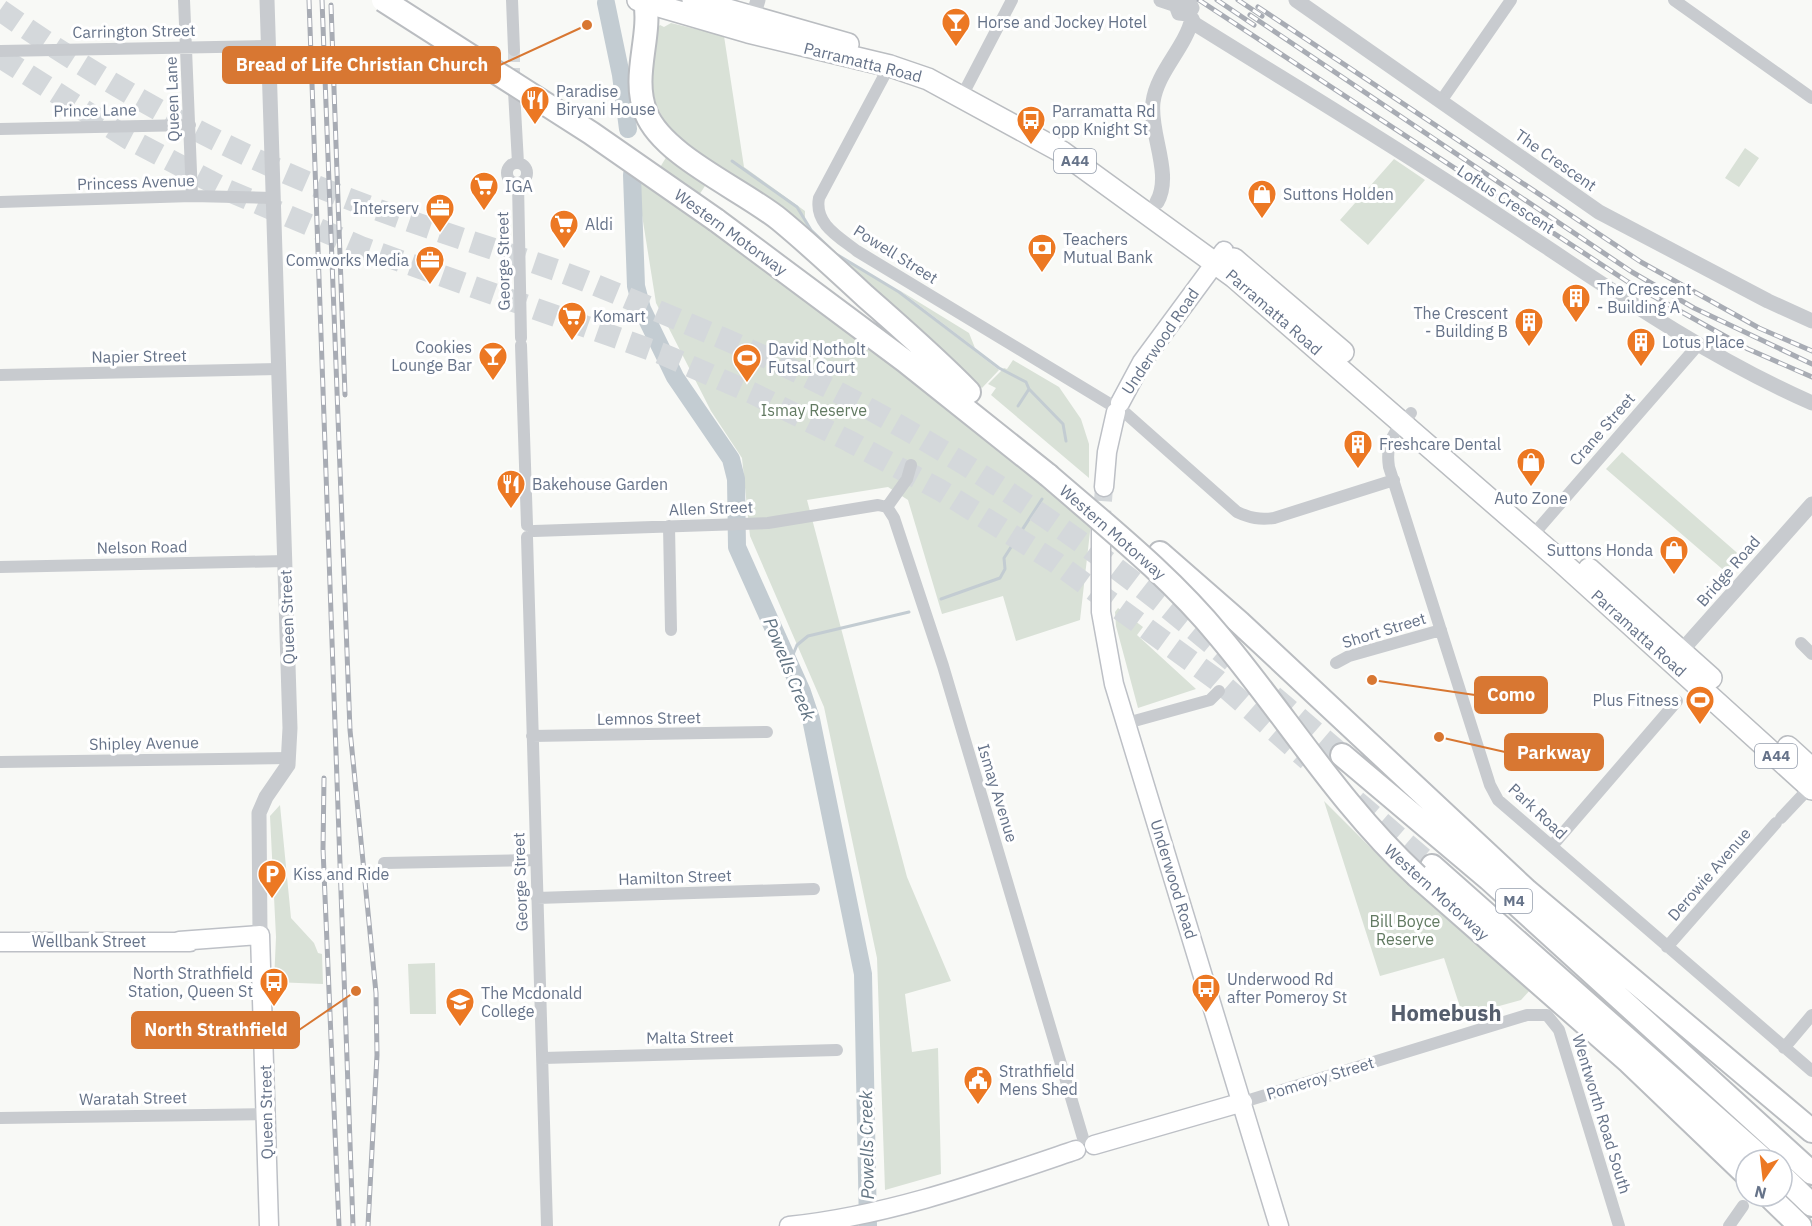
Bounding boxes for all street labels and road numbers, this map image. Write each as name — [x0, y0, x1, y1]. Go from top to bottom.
street label: Carrington Street — [72, 20, 196, 42]
street label: Parramatta Road — [802, 38, 924, 86]
street label: Queen Lane — [161, 56, 183, 142]
street label: Prince Lane — [53, 99, 137, 121]
street label: The Crescent — [1512, 125, 1600, 195]
road number: A44 — [1054, 149, 1096, 173]
street label: Loftus Crescent — [1454, 160, 1558, 238]
street label: Princess Avenue — [77, 170, 195, 194]
street label: Western Motorway — [671, 184, 791, 280]
street label: George Street — [492, 211, 514, 311]
street label: Powell Street — [850, 220, 942, 288]
street label: Parramatta Road — [1222, 265, 1326, 359]
street label: Underwood Road — [1117, 284, 1203, 398]
street label: Napier Street — [91, 345, 187, 367]
street label: Crane Street — [1565, 389, 1639, 469]
street label: Western Motorway — [1056, 480, 1170, 584]
street label: Allen Street — [668, 497, 754, 519]
street label: Bridge Road — [1692, 531, 1764, 611]
street label: Nelson Road — [96, 536, 188, 558]
street label: Queen Street — [275, 569, 299, 665]
street label: Parramatta Road — [1587, 585, 1691, 681]
street label: Short Street — [1340, 608, 1428, 652]
street label: Lemnos Street — [597, 707, 701, 729]
street label: Shipley Avenue — [89, 732, 199, 754]
street label: Ismay Avenue — [974, 741, 1023, 845]
road number: A44 — [1755, 744, 1797, 768]
street label: Park Road — [1505, 779, 1571, 843]
street label: Underwood Road — [1146, 817, 1202, 941]
street label: Derowie Avenue — [1663, 823, 1755, 925]
street label: George Street — [508, 832, 532, 932]
street label: Western Motorway — [1380, 840, 1494, 944]
street label: Hamilton Street — [618, 865, 732, 889]
road number: M4 — [1496, 889, 1532, 913]
street label: Wellbank Street — [32, 931, 146, 951]
street label: Malta Street — [646, 1026, 734, 1048]
street label: Wentworth Road South — [1568, 1032, 1636, 1196]
street label: Pomeroy Street — [1264, 1052, 1376, 1104]
street label: Queen Street — [255, 1064, 277, 1160]
street label: Waratah Street — [79, 1087, 187, 1109]

